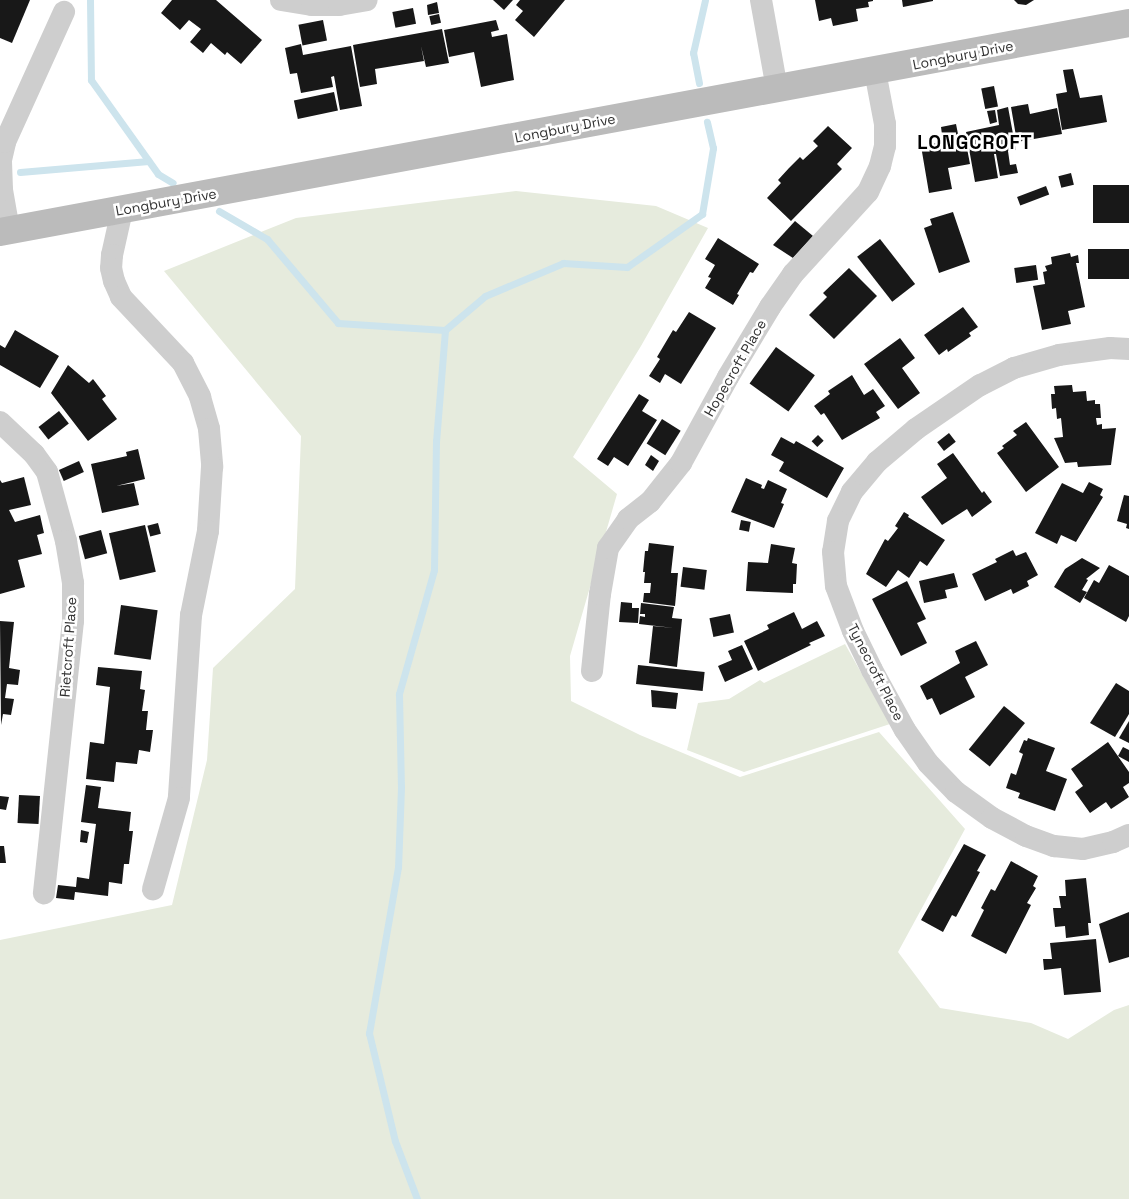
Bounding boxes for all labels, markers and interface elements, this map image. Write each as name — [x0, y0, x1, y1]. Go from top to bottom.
street label: Longbury Drive — [911, 37, 1015, 73]
street label: Longbury Drive — [513, 110, 617, 146]
district label: LONGCROFT — [916, 132, 1034, 154]
street label: Longbury Drive — [114, 185, 218, 219]
street label: Hopecroft Place — [700, 316, 770, 420]
street label: Rietcroft Place — [56, 596, 80, 698]
street label: Tynecroft Place — [844, 621, 908, 723]

